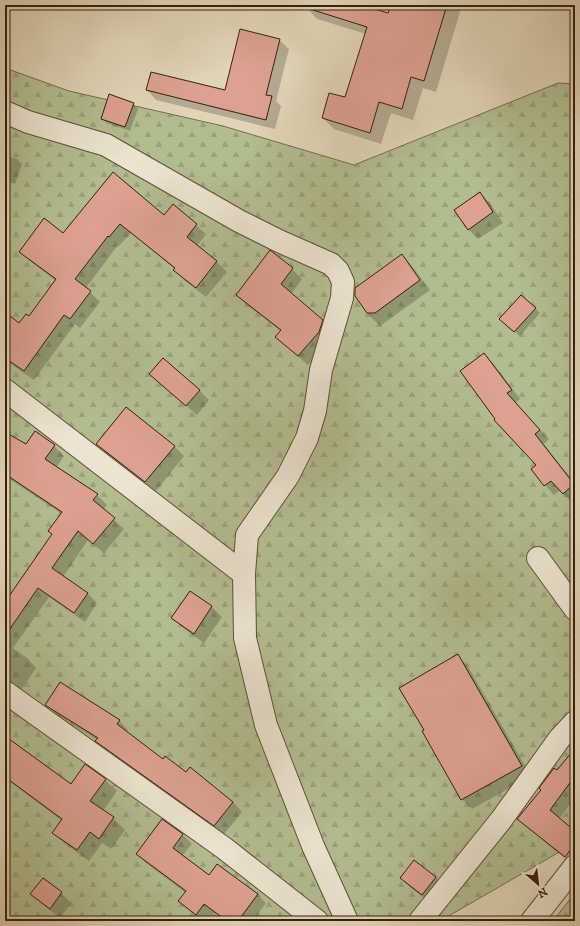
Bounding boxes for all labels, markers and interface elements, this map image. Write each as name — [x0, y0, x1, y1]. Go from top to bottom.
north arrow — [518, 864, 558, 904]
text: N — [535, 884, 549, 900]

